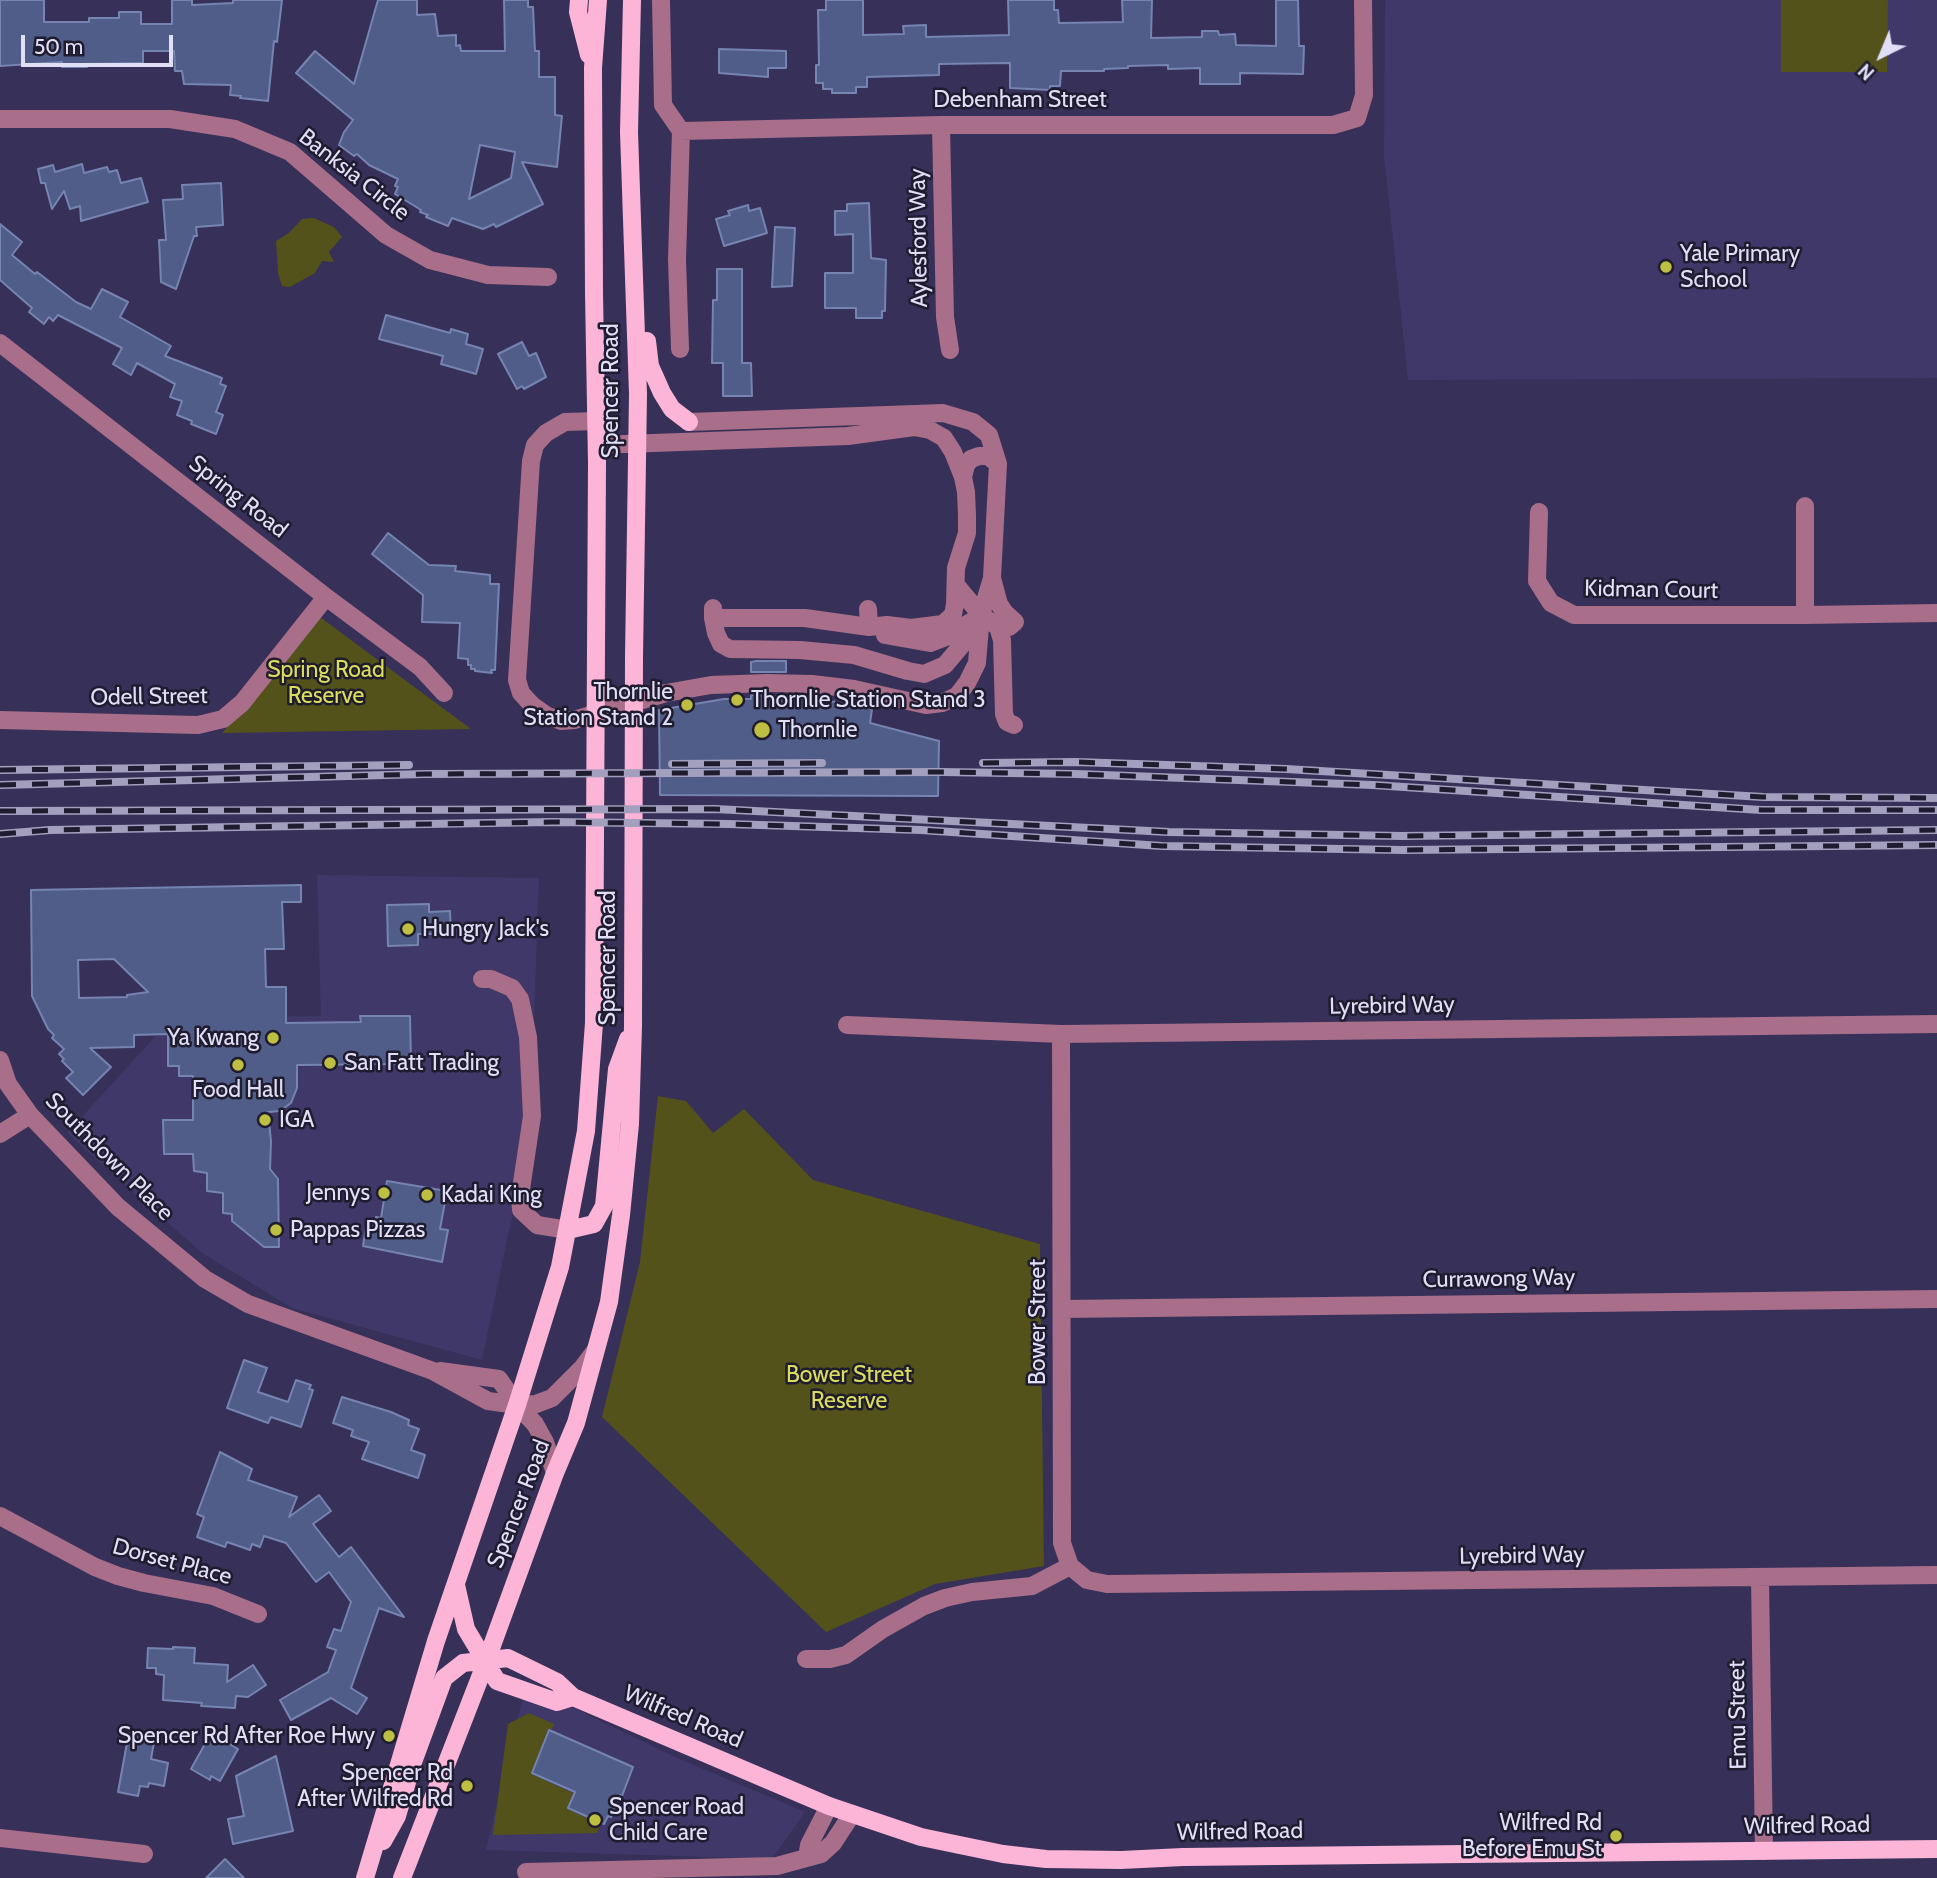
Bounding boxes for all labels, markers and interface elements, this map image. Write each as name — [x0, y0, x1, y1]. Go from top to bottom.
scale bar — [24, 21, 177, 65]
north arrow — [1846, 21, 1916, 91]
text: 50 m — [34, 34, 83, 59]
text: N — [1854, 59, 1879, 85]
street label: Debenham Street — [933, 86, 1107, 114]
street label: Banksia Circle — [293, 123, 415, 227]
street label: Aylesford Way — [904, 168, 934, 308]
place label: Yale Primary School — [1680, 240, 1800, 294]
marker: Yale Primary School — [1658, 259, 1674, 275]
street label: Spencer Road — [597, 323, 625, 459]
street label: Spring Road — [183, 450, 293, 544]
street label: Kidman Court — [1584, 575, 1718, 605]
park label: Spring Road Reserve — [267, 656, 385, 710]
place label: Thornlie Station Stand 2 — [523, 678, 673, 732]
street label: Odell Street — [90, 682, 208, 712]
place label: Thornlie Station Stand 3 — [751, 686, 986, 714]
marker: Thornlie Station Stand 3 — [729, 692, 745, 708]
marker: Thornlie Station Stand 2 — [679, 697, 695, 713]
place label: Thornlie — [778, 716, 857, 744]
marker: Thornlie — [752, 720, 772, 740]
street label: Spencer Road — [594, 890, 622, 1026]
place label: Hungry Jack's — [422, 915, 549, 943]
marker: Hungry Jack's — [400, 921, 416, 937]
street label: Lyrebird Way — [1329, 991, 1455, 1021]
place label: Ya Kwang — [167, 1024, 259, 1052]
marker: Ya Kwang — [265, 1030, 281, 1046]
place label: San Fatt Trading — [344, 1049, 499, 1077]
marker: San Fatt Trading — [322, 1055, 338, 1071]
marker: Food Hall — [230, 1057, 246, 1073]
place label: Food Hall — [192, 1076, 284, 1104]
street label: Southdown Place — [39, 1087, 179, 1227]
place label: IGA — [279, 1106, 314, 1134]
marker: IGA — [257, 1112, 273, 1128]
place label: Jennys — [306, 1179, 370, 1207]
place label: Kadai King — [441, 1181, 542, 1209]
marker: Jennys — [376, 1185, 392, 1201]
marker: Kadai King — [419, 1187, 435, 1203]
place label: Pappas Pizzas — [290, 1216, 425, 1244]
marker: Pappas Pizzas — [268, 1222, 284, 1238]
street label: Bower Street — [1024, 1259, 1052, 1385]
street label: Currawong Way — [1422, 1264, 1576, 1294]
park label: Bower Street Reserve — [786, 1361, 912, 1415]
street label: Spencer Road — [482, 1436, 556, 1572]
street label: Dorset Place — [109, 1533, 235, 1591]
street label: Lyrebird Way — [1459, 1541, 1585, 1571]
street label: Emu Street — [1723, 1660, 1753, 1770]
street label: Wilfred Road — [620, 1680, 746, 1754]
place label: Spencer Rd After Roe Hwy — [118, 1722, 375, 1750]
marker: Spencer Rd After Roe Hwy — [381, 1728, 397, 1744]
place label: Spencer Rd After Wilfred Rd — [297, 1759, 453, 1813]
marker: Spencer Rd After Wilfred Rd — [459, 1778, 475, 1794]
place label: Spencer Road Child Care — [609, 1793, 744, 1847]
place label: Wilfred Rd Before Emu St — [1462, 1809, 1602, 1863]
street label: Wilfred Road — [1744, 1811, 1870, 1841]
marker: Spencer Road Child Care — [587, 1812, 603, 1828]
street label: Wilfred Road — [1177, 1817, 1303, 1847]
marker: Wilfred Rd Before Emu St — [1608, 1828, 1624, 1844]

